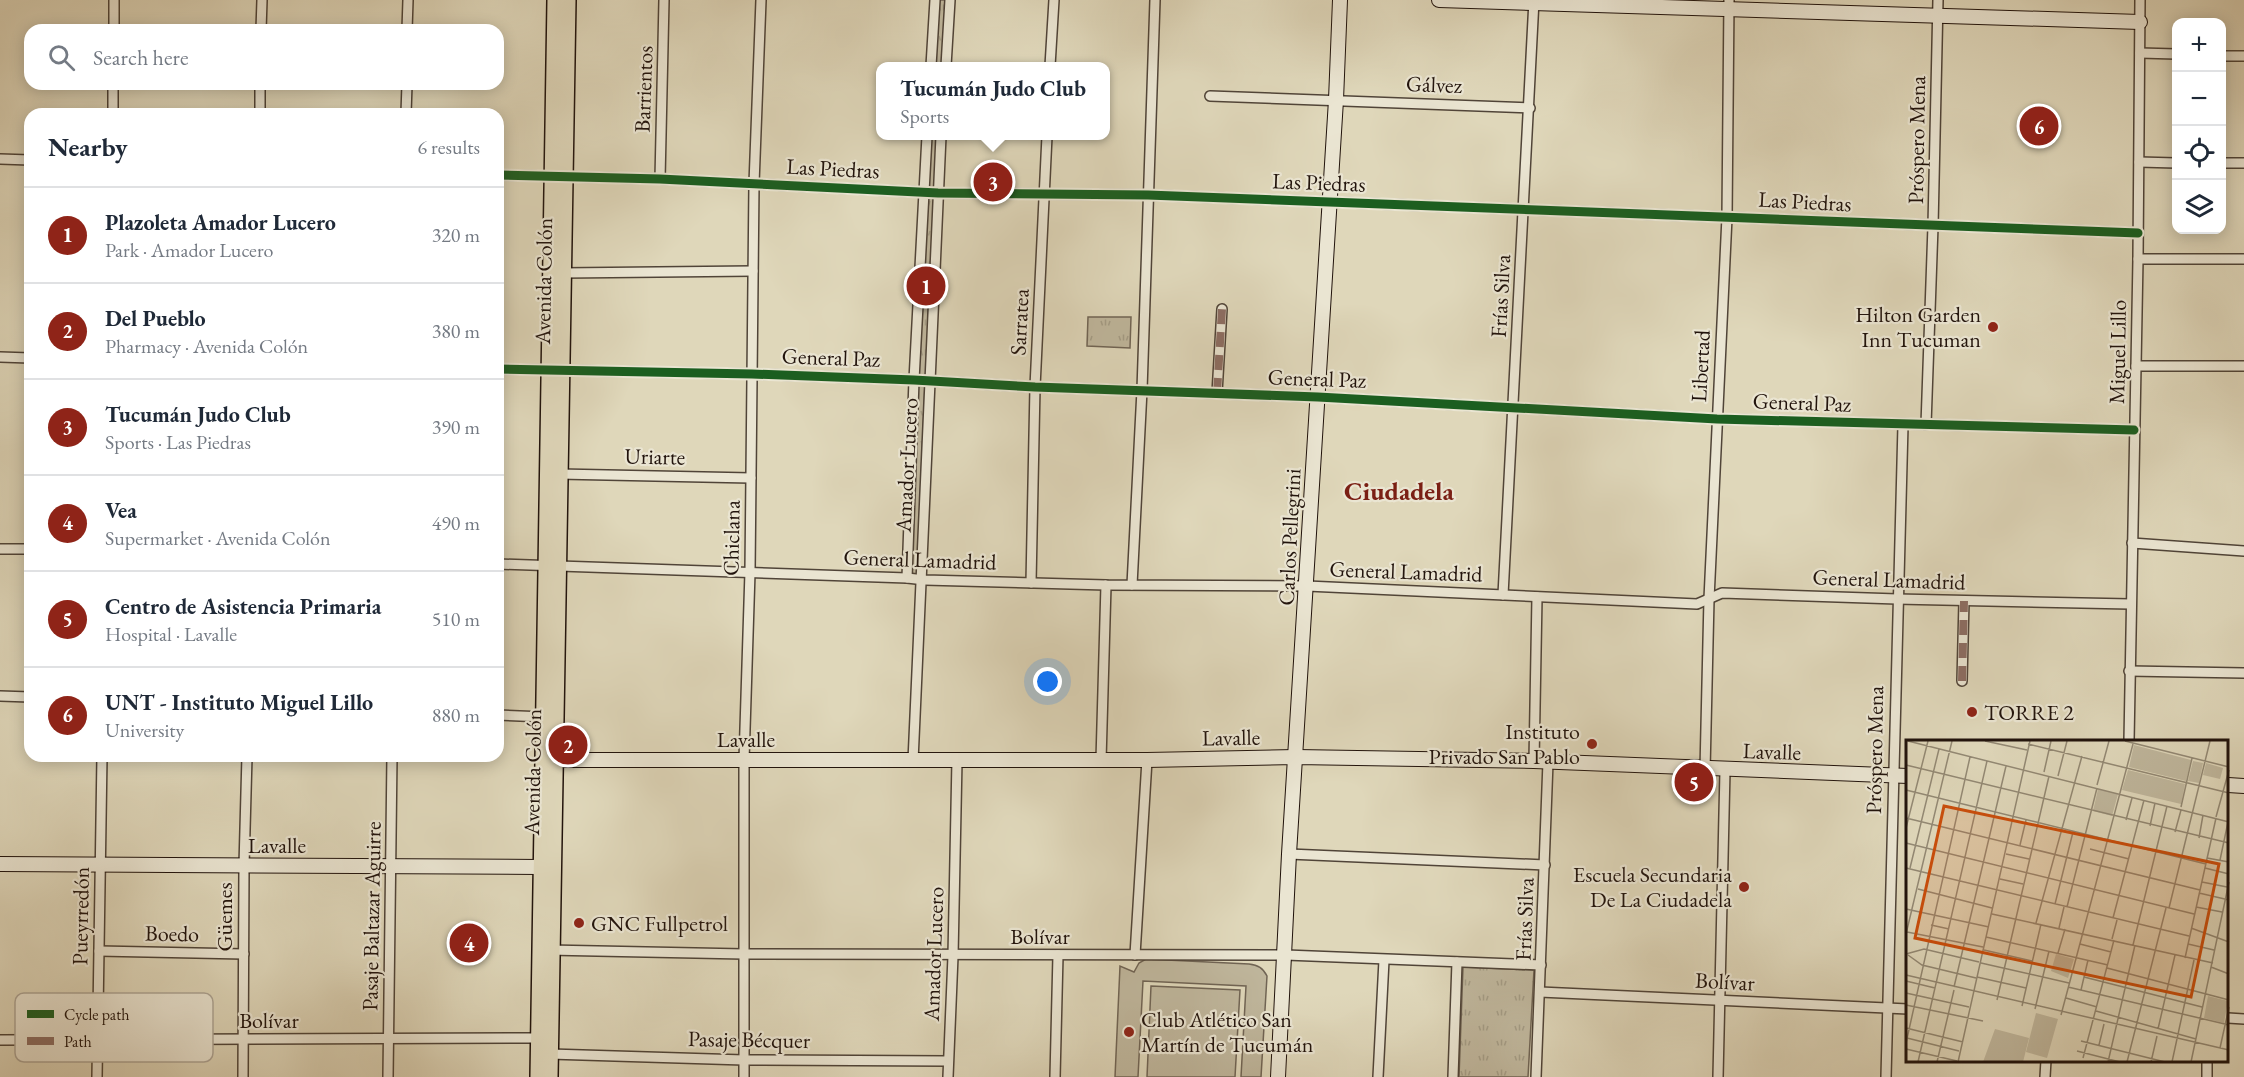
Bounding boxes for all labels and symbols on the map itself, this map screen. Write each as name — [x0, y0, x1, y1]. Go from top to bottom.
street label: Barrientos — [627, 45, 660, 133]
street label: Gálvez — [1405, 69, 1463, 100]
street label: Próspero Mena — [1901, 75, 1932, 204]
pin: 6 — [2020, 104, 2058, 148]
street label: Las Piedras — [786, 152, 880, 185]
pin: 3 — [974, 160, 1012, 204]
street label: Las Piedras — [1272, 166, 1366, 199]
street label: Las Piedras — [1758, 185, 1852, 218]
street label: Avenida Colón — [528, 217, 559, 346]
street label: Frías Silva — [1484, 253, 1517, 338]
pin: 1 — [906, 264, 946, 308]
street label: Sarratea — [1003, 288, 1036, 356]
street label: Miguel Lillo — [2102, 299, 2133, 404]
place label: Hilton Garden Inn Tucuman — [1855, 300, 1981, 354]
marker: Hilton Garden Inn Tucuman — [1986, 320, 2000, 334]
street label: Libertad — [1684, 328, 1717, 403]
street label: General Paz — [781, 341, 881, 374]
street label: General Paz — [1267, 362, 1367, 395]
street label: General Paz — [1752, 386, 1852, 419]
street label: Amador Lucero — [888, 397, 925, 534]
street label: Uriarte — [624, 441, 686, 472]
street label: Carlos Pellegrini — [1271, 468, 1308, 606]
district label: Ciudadela — [1344, 474, 1455, 508]
street label: Chiclana — [716, 500, 747, 576]
street label: General Lamadrid — [843, 542, 998, 577]
street label: General Lamadrid — [1329, 554, 1484, 589]
street label: General Lamadrid — [1812, 562, 1967, 597]
your location — [1033, 667, 1062, 696]
street label: Próspero Mena — [1859, 685, 1890, 814]
place label: TORRE 2 — [1984, 698, 2074, 727]
marker: TORRE 2 — [1965, 705, 1979, 719]
street label: Avenida Colón — [517, 708, 548, 837]
place label: Instituto Privado San Pablo — [1429, 717, 1580, 771]
pin: 2 — [548, 722, 588, 768]
street label: Lavalle — [1202, 722, 1261, 753]
street label: Lavalle — [717, 725, 776, 754]
street label: Lavalle — [1742, 736, 1802, 767]
marker: Instituto Privado San Pablo — [1585, 737, 1599, 751]
inset map — [1906, 740, 2229, 1062]
pin: 5 — [1674, 760, 1714, 804]
street label: Pasaje Baltazar Aguirre — [355, 821, 388, 1011]
street label: Lavalle — [248, 831, 307, 860]
place label: Escuela Secundaria De La Ciudadela — [1573, 860, 1732, 914]
street label: Pueyrredón — [65, 866, 96, 966]
street label: Frías Silva — [1509, 877, 1540, 961]
marker: Escuela Secundaria De La Ciudadela — [1737, 880, 1751, 894]
street label: Güemes — [210, 882, 239, 952]
street label: Amador Lucero — [917, 886, 950, 1023]
place label: GNC Fullpetrol — [591, 909, 728, 938]
marker: GNC Fullpetrol — [572, 916, 586, 930]
street label: Boedo — [145, 919, 199, 948]
pin: 4 — [450, 920, 488, 966]
street label: Bolívar — [1010, 922, 1070, 951]
street label: Bolívar — [1694, 965, 1756, 998]
legend — [15, 993, 213, 1062]
text: Cycle path — [64, 1004, 129, 1025]
place label: Club Atlético San Martín de Tucumán — [1141, 1005, 1314, 1059]
street label: Bolívar — [239, 1006, 299, 1035]
street label: Pasaje Bécquer — [688, 1024, 811, 1055]
marker: Club Atlético San Martín de Tucumán — [1122, 1025, 1136, 1039]
text: Path — [64, 1031, 92, 1052]

